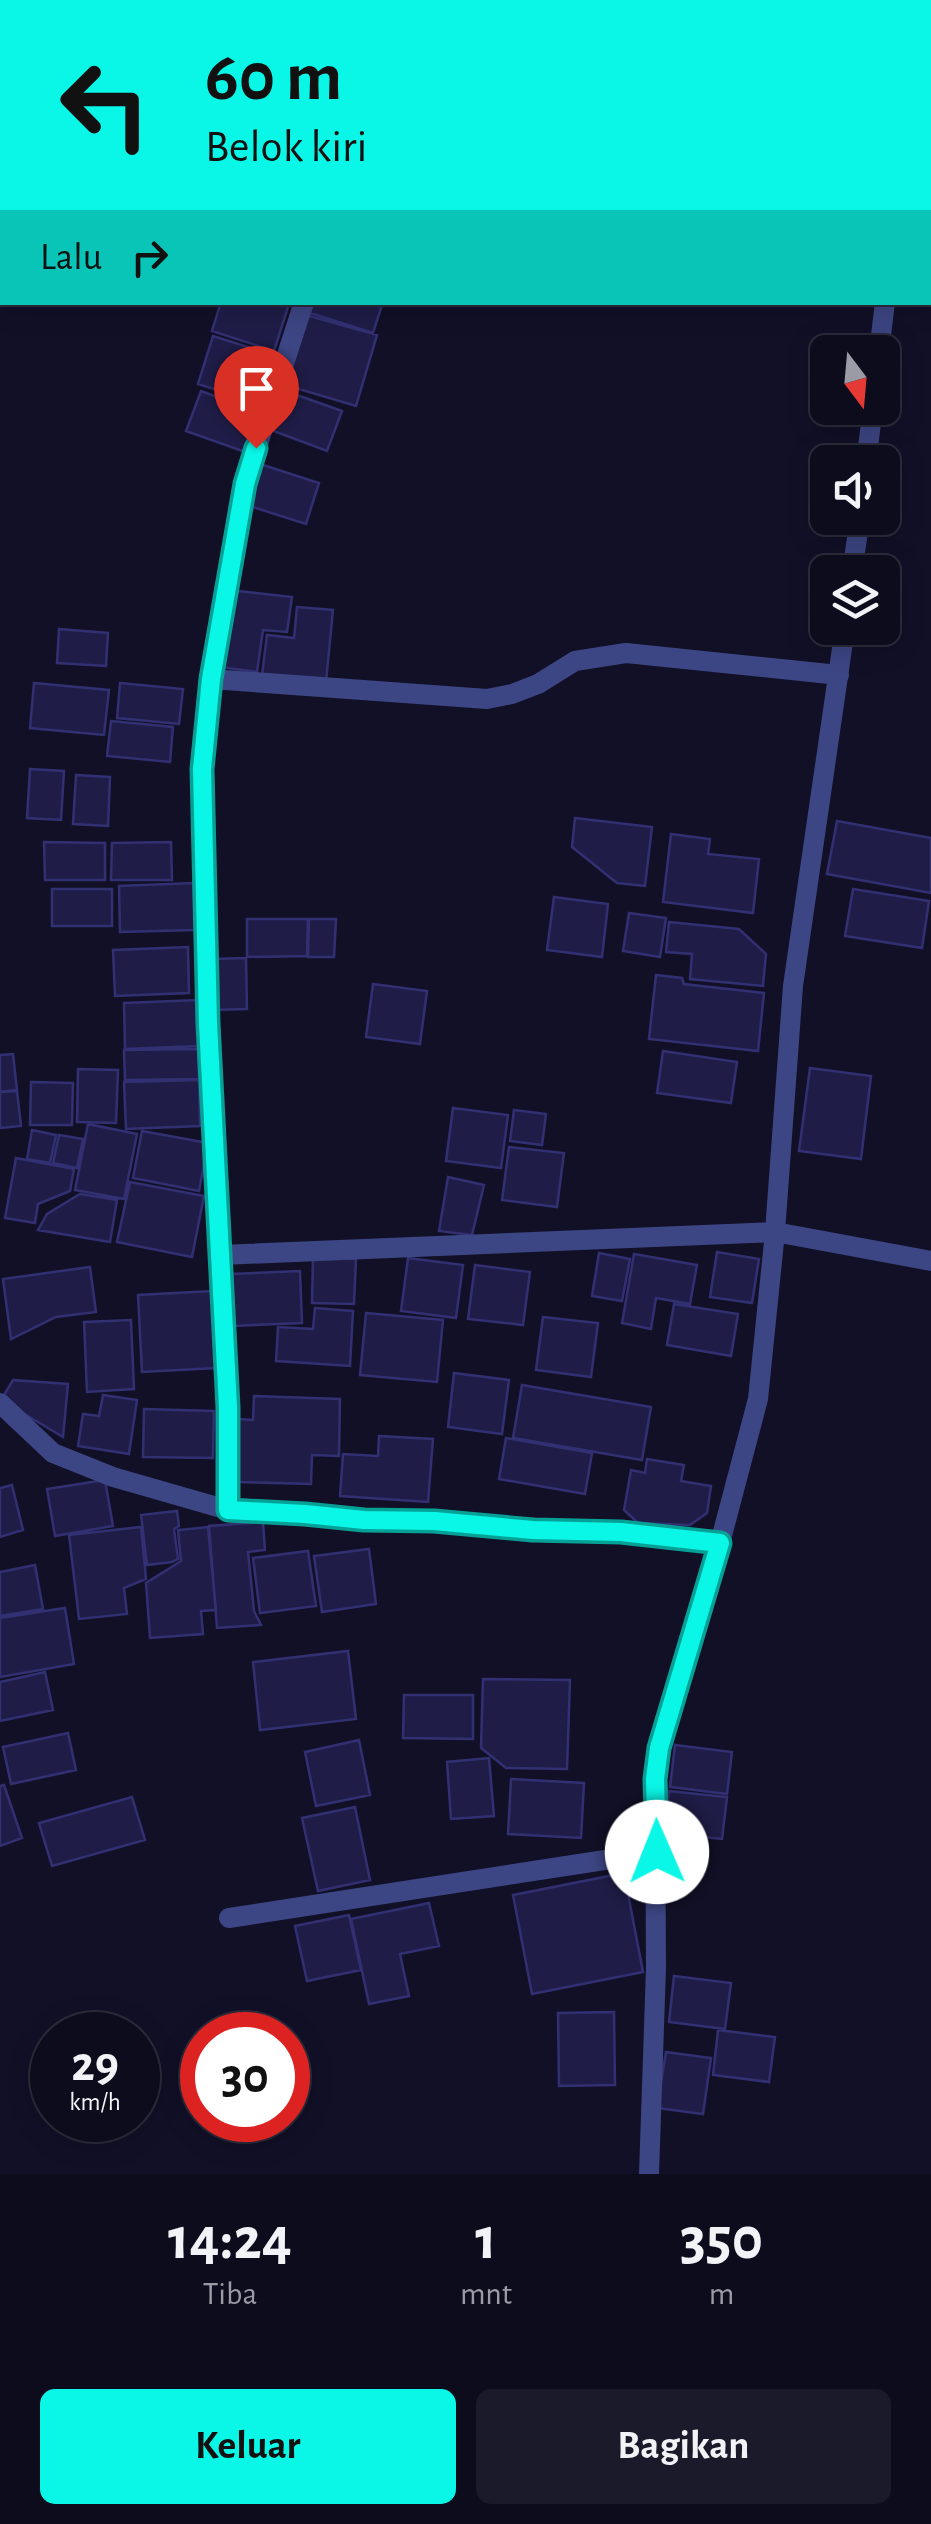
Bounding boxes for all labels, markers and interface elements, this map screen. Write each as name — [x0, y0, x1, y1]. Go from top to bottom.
icon: left — [40, 40, 170, 170]
text: 60 m — [205, 43, 342, 113]
text: Belok kiri — [205, 125, 367, 170]
icon: right — [122, 230, 177, 285]
text: Lalu — [40, 239, 102, 277]
north arrow — [810, 335, 900, 425]
map controls — [810, 335, 900, 645]
pin — [214, 346, 299, 449]
icon: arrive — [229, 361, 284, 416]
button: sound — [810, 445, 900, 535]
button: layers — [810, 555, 900, 645]
position arrow — [605, 1800, 709, 1904]
speed limit sign: 30 — [180, 2012, 310, 2142]
text: 29 — [71, 2040, 119, 2090]
text: km/h — [69, 2090, 121, 2115]
text: 14:24 — [168, 2210, 292, 2270]
text: 1 — [475, 2210, 497, 2270]
text: 350 — [680, 2210, 763, 2270]
text: Tiba — [203, 2278, 257, 2310]
text: mnt — [460, 2278, 512, 2310]
text: m — [709, 2278, 734, 2310]
button: Keluar — [40, 2389, 456, 2504]
button: Bagikan — [476, 2389, 891, 2504]

